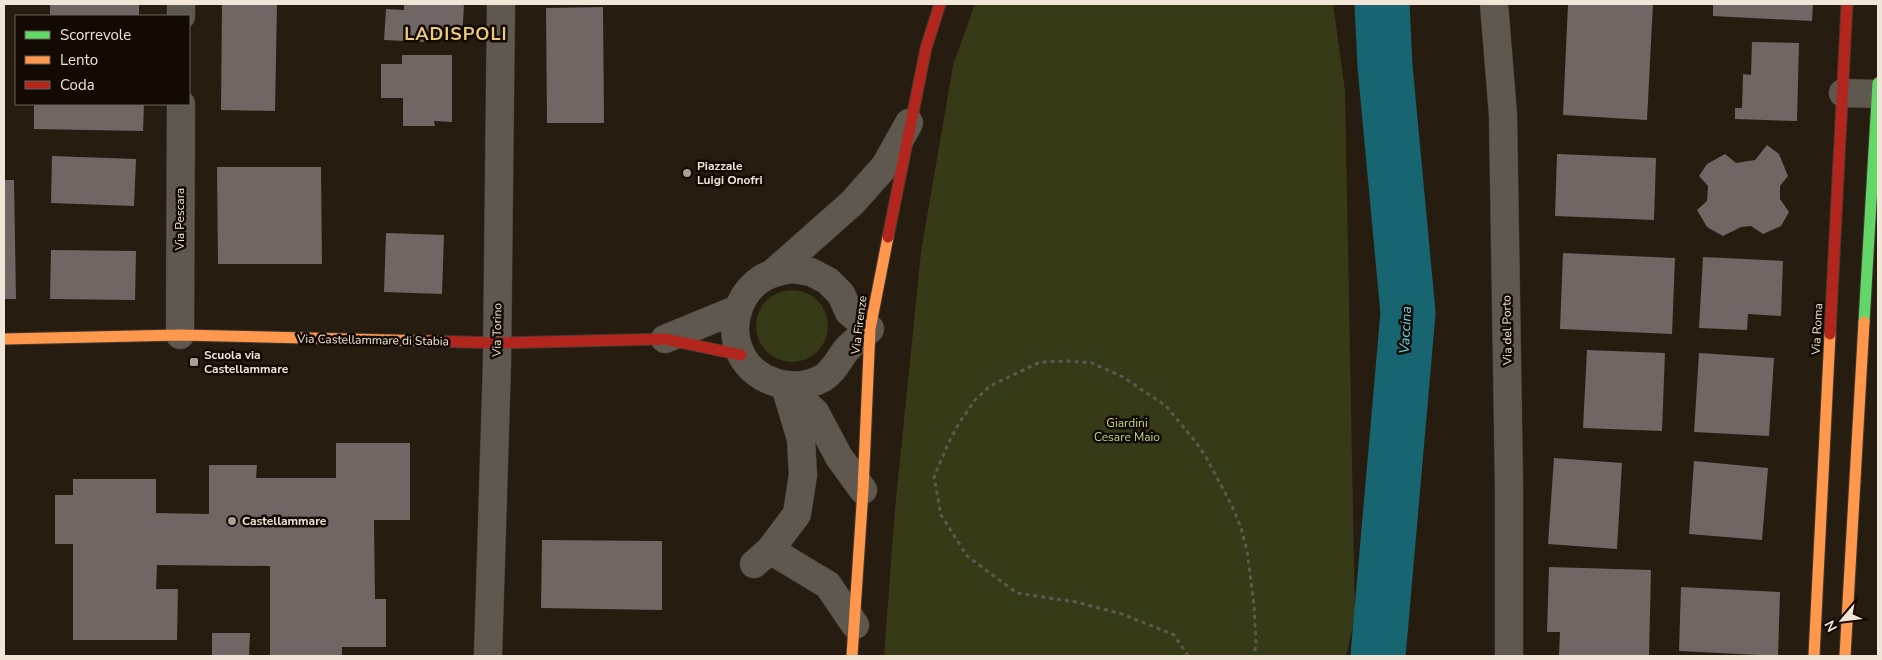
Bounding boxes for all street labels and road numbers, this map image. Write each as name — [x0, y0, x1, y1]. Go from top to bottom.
street label: Via Pescara — [172, 188, 188, 251]
street label: Via Firenze — [847, 295, 871, 356]
street label: Via del Porto — [1498, 295, 1516, 366]
street label: Via Torino — [489, 303, 505, 358]
street label: Via Roma — [1808, 303, 1826, 356]
street label: Via Castellammare di Stabia — [296, 331, 449, 349]

